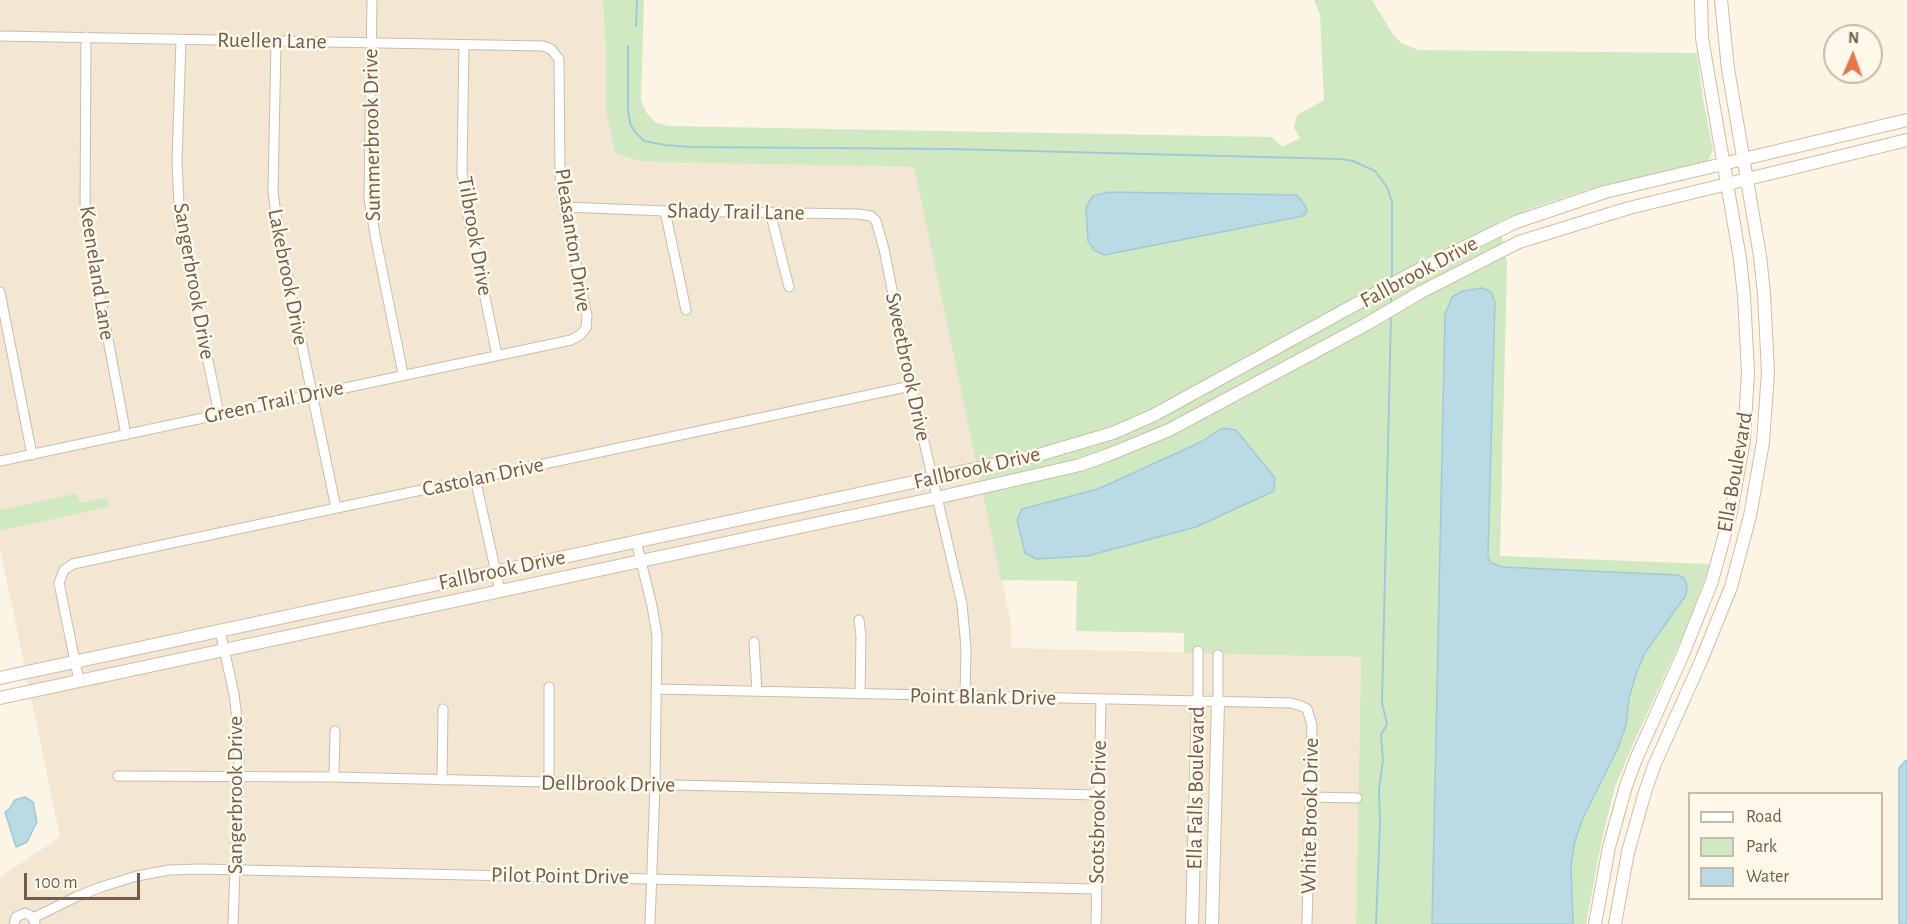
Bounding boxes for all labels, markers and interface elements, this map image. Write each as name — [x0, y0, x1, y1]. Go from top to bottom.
north arrow — [1823, 24, 1883, 84]
street label: Ruellen Lane — [217, 27, 327, 55]
text: N — [1848, 30, 1859, 46]
street label: Summerbrook Drive — [357, 48, 387, 222]
street label: Pleasanton Drive — [549, 167, 597, 313]
street label: Tilbrook Drive — [452, 174, 498, 298]
street label: Shady Trail Lane — [667, 198, 805, 226]
street label: Sangerbrook Drive — [167, 201, 221, 361]
street label: Keeneland Lane — [73, 204, 121, 342]
street label: Lakebrook Drive — [262, 207, 314, 347]
street label: Fallbrook Drive — [1356, 230, 1482, 314]
street label: Sweetbrook Drive — [879, 290, 937, 444]
street label: Green Trail Drive — [202, 374, 346, 430]
street label: Ella Boulevard — [1711, 410, 1759, 534]
street label: Fallbrook Drive — [911, 441, 1043, 495]
street label: Castolan Drive — [420, 451, 546, 503]
street label: Fallbrook Drive — [436, 544, 568, 596]
street label: Point Blank Drive — [909, 683, 1057, 711]
street label: Ella Falls Boulevard — [1181, 706, 1211, 870]
street label: Sangerbrook Drive — [222, 716, 248, 874]
street label: White Brook Drive — [1295, 738, 1325, 894]
street label: Scotsbrook Drive — [1084, 740, 1112, 884]
street label: Dellbrook Drive — [541, 770, 675, 798]
legend — [1688, 792, 1883, 900]
text: Road — [1746, 808, 1782, 826]
text: Park — [1746, 838, 1777, 856]
scale bar — [27, 861, 142, 899]
street label: Pilot Point Drive — [491, 862, 629, 890]
text: Water — [1746, 868, 1789, 886]
text: 100 m — [35, 874, 78, 892]

